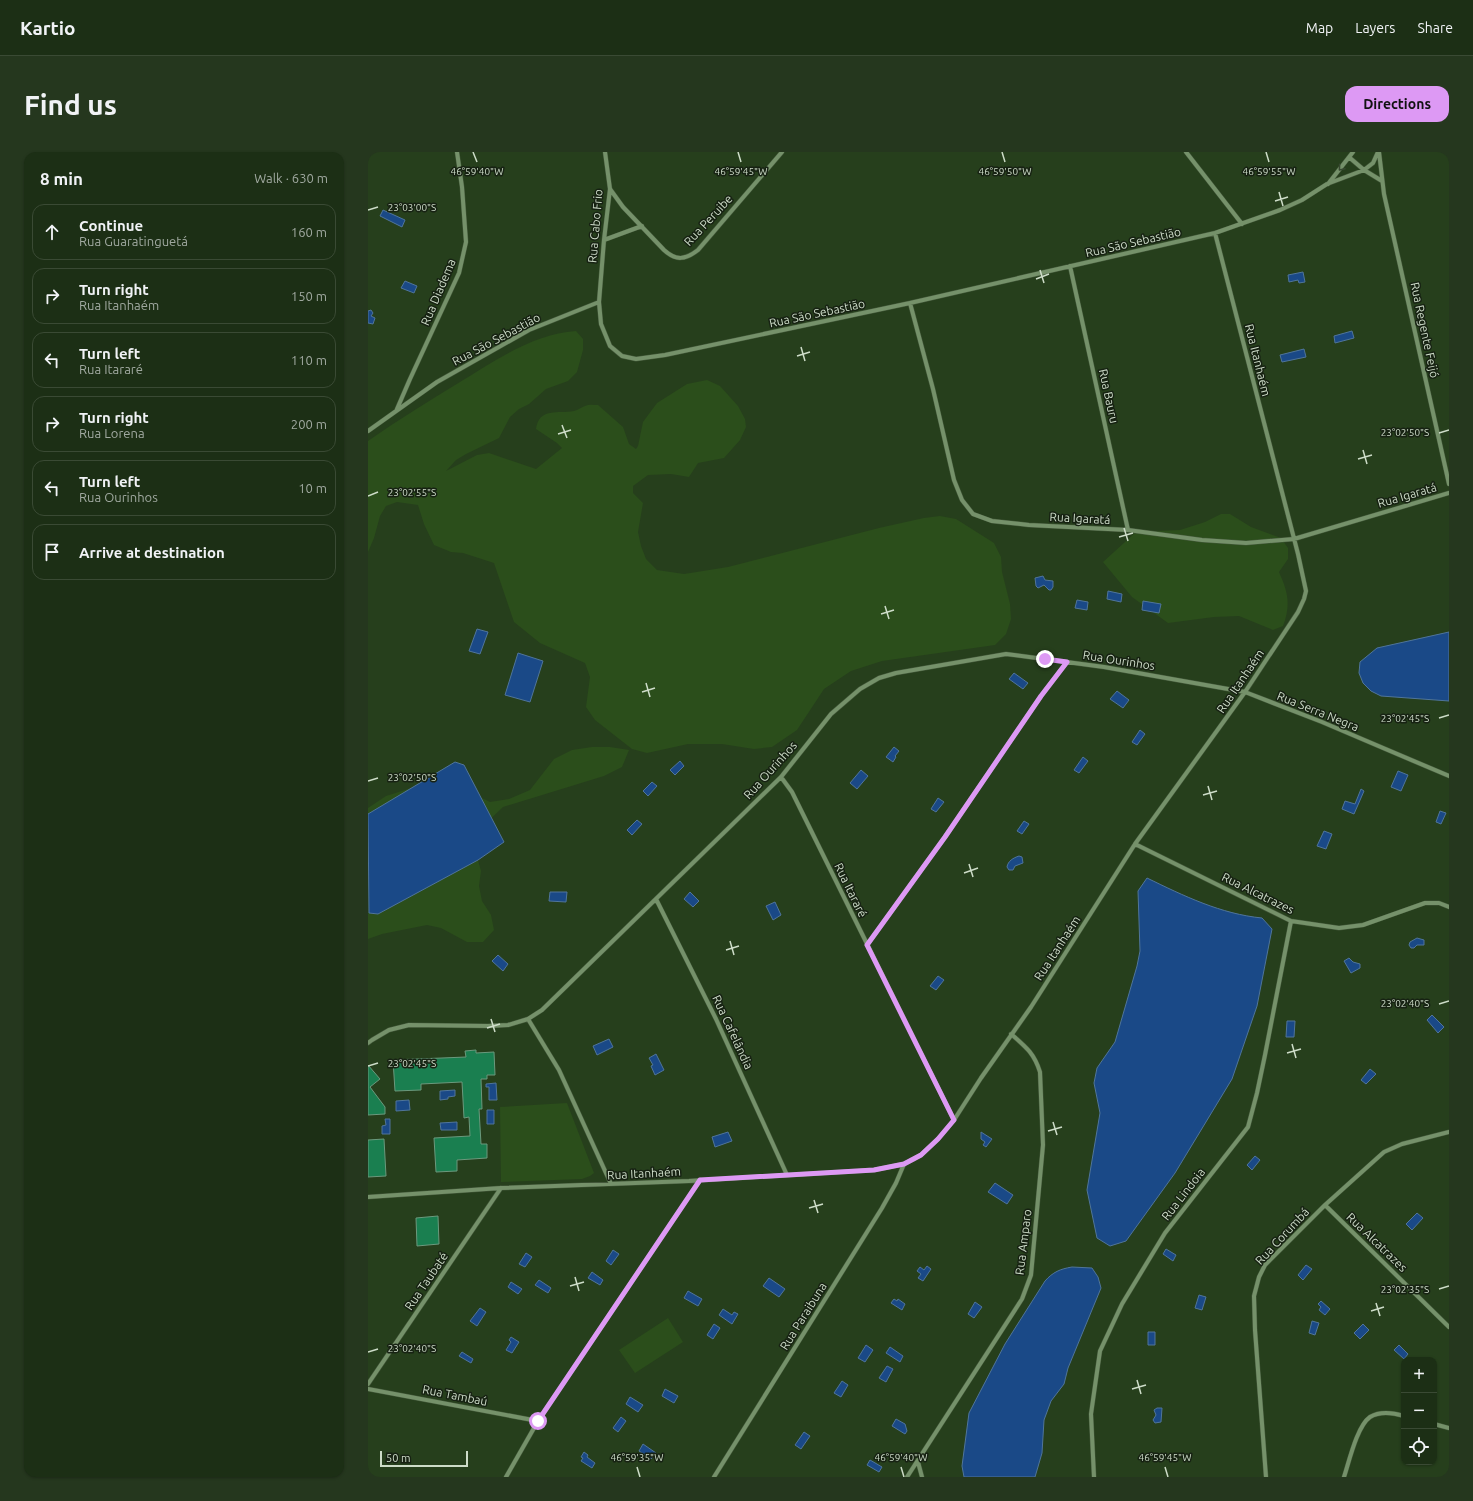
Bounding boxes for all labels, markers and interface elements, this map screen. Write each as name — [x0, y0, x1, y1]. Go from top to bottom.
text: Kartio — [20, 17, 76, 39]
text: Map — [1306, 20, 1333, 36]
text: Layers — [1355, 20, 1395, 36]
text: Share — [1417, 20, 1453, 36]
button: Directions — [1345, 86, 1449, 122]
text: Find us — [24, 89, 117, 120]
one-way arrow — [1338, 164, 1345, 171]
text: 46°59'40"W — [451, 166, 503, 177]
text: 46°59'45"W — [715, 166, 767, 177]
text: 46°59'50"W — [979, 166, 1031, 177]
text: 46°59'55"W — [1243, 166, 1295, 177]
text: 8 min — [40, 169, 83, 188]
text: Walk · 630 m — [254, 171, 328, 185]
street label: Rua Cabo Frio — [585, 188, 605, 264]
street label: Rua Peruibe — [681, 192, 735, 248]
text: 23°03'00"S — [388, 202, 436, 213]
text: Continue — [79, 217, 143, 234]
icon: ahead — [41, 221, 63, 243]
text: 160 m — [291, 225, 327, 239]
street label: Rua São Sebastião — [1084, 225, 1182, 259]
text: Rua Guaratinguetá — [79, 234, 188, 248]
street label: Rua Diadema — [418, 257, 458, 327]
text: Turn right — [79, 281, 149, 298]
street label: Rua Regente Feijó — [1409, 281, 1441, 379]
icon: right — [41, 285, 63, 307]
text: 150 m — [291, 289, 327, 303]
street label: Rua São Sebastião — [768, 296, 866, 330]
text: Rua Itanhaém — [79, 298, 159, 312]
street label: Rua São Sebastião — [450, 310, 542, 368]
street label: Rua Itanhaém — [1243, 323, 1273, 397]
text: Turn left — [79, 345, 140, 362]
icon: left — [41, 349, 63, 371]
text: 110 m — [291, 353, 327, 367]
text: Rua Itararé — [79, 362, 143, 376]
street label: Rua Bauru — [1097, 368, 1121, 424]
text: Turn right — [79, 409, 149, 426]
icon: right — [41, 413, 63, 435]
text: 200 m — [291, 417, 327, 431]
text: Rua Lorena — [79, 426, 145, 440]
text: 23°02'50"S — [1381, 427, 1429, 438]
text: Turn left — [79, 473, 140, 490]
icon: left — [41, 477, 63, 499]
street label: Rua Igaratá — [1376, 480, 1438, 510]
text: 10 m — [298, 481, 327, 495]
text: 23°02'55"S — [388, 487, 436, 498]
text: Rua Ourinhos — [79, 490, 158, 504]
street label: Rua Igaratá — [1049, 510, 1111, 526]
icon: arrive — [41, 541, 63, 563]
text: Arrive at destination — [79, 544, 225, 561]
street label: Rua Itanhaém — [1214, 647, 1266, 715]
street label: Rua Ourinhos — [1082, 648, 1156, 672]
route end — [1036, 650, 1054, 668]
street label: Rua Serra Negra — [1275, 689, 1361, 733]
text: 23°02'45"S — [1381, 713, 1429, 724]
street label: Rua Ourinhos — [741, 739, 799, 801]
text: 23°02'50"S — [388, 772, 436, 783]
street label: Rua Itararé — [832, 861, 870, 919]
street label: Rua Alcatrazes — [1220, 870, 1296, 916]
street label: Rua Itanhaém — [1031, 913, 1083, 983]
street label: Rua Cafelândia — [710, 993, 756, 1071]
text: 23°02'40"S — [1381, 998, 1429, 1009]
text: 23°02'45"S — [388, 1058, 436, 1069]
street label: Rua Itanhaém — [607, 1165, 681, 1181]
street label: Rua Lindoia — [1159, 1165, 1207, 1223]
street label: Rua Corumbá — [1253, 1205, 1311, 1267]
street label: Rua Amparo — [1013, 1208, 1033, 1276]
street label: Rua Alcatrazes — [1344, 1210, 1410, 1274]
street label: Rua Taubaté — [402, 1250, 450, 1312]
street label: Rua Paraibuna — [777, 1280, 829, 1352]
text: 23°02'35"S — [1381, 1284, 1429, 1295]
text: 23°02'40"S — [388, 1343, 436, 1354]
map controls — [1401, 1357, 1437, 1465]
button: + — [1401, 1357, 1437, 1393]
street label: Rua Tambaú — [421, 1382, 489, 1408]
button: − — [1401, 1393, 1437, 1429]
route start — [529, 1412, 547, 1430]
button: locate — [1401, 1429, 1437, 1465]
scale bar — [380, 1449, 468, 1468]
text: 50 m — [386, 1452, 410, 1464]
text: 46°59'35"W — [611, 1452, 663, 1463]
text: 46°59'40"W — [875, 1452, 927, 1463]
text: 46°59'45"W — [1139, 1452, 1191, 1463]

